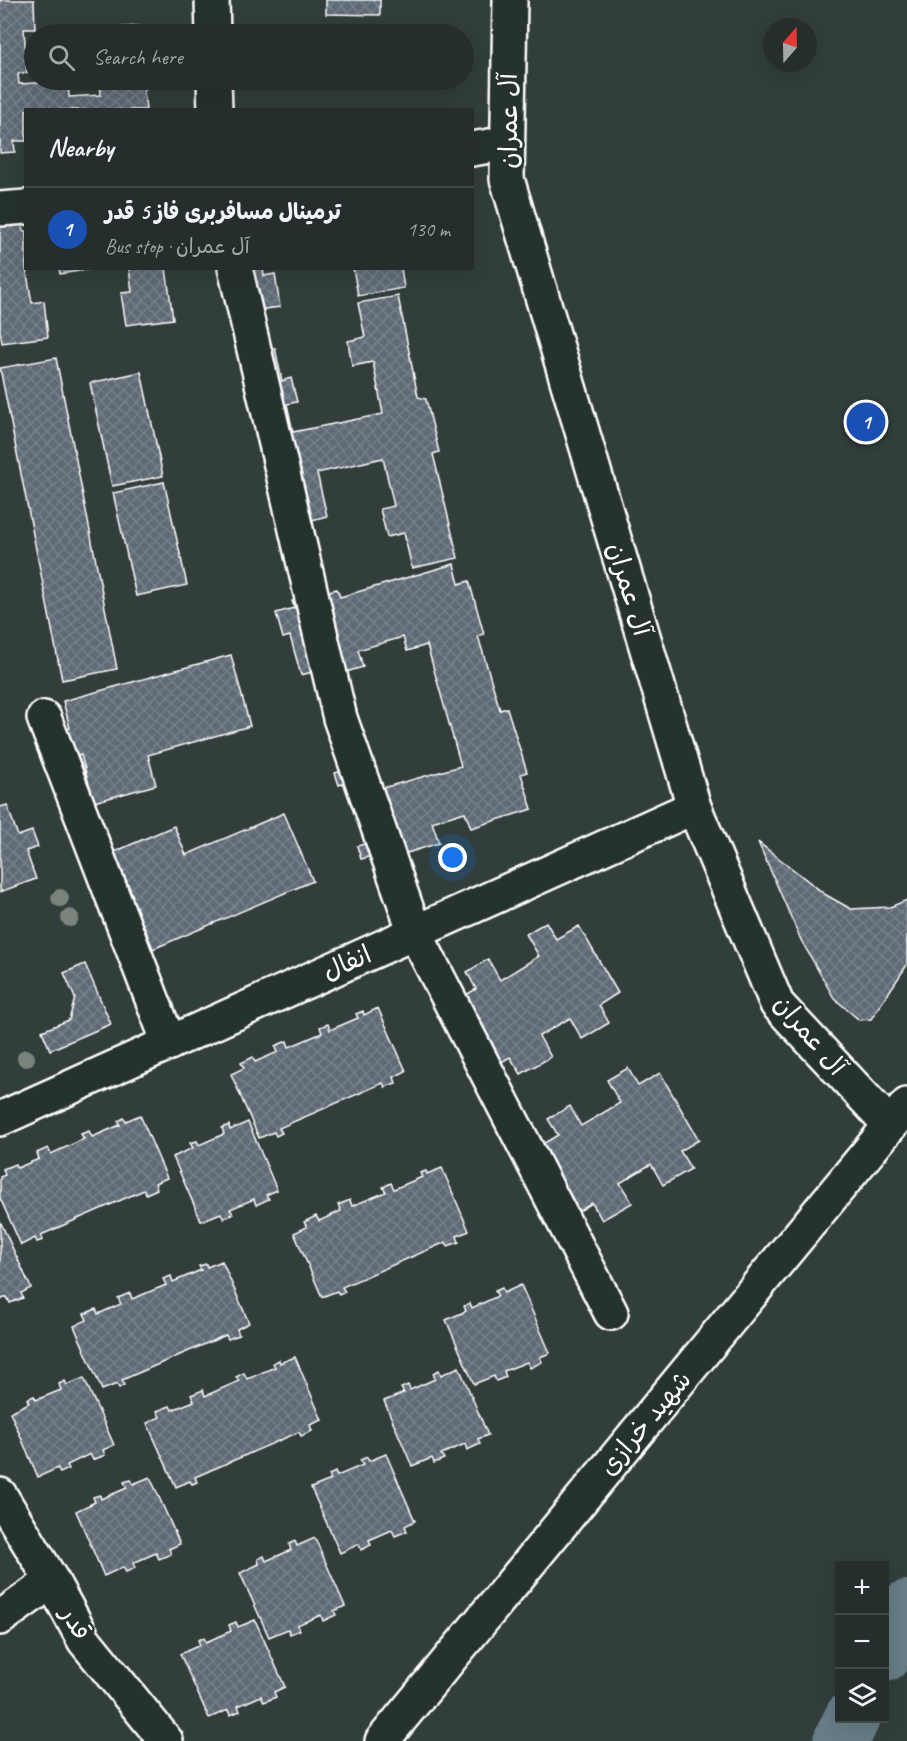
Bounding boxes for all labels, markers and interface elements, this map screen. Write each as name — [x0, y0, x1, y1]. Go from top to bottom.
north arrow — [763, 18, 817, 72]
search box — [24, 24, 474, 90]
icon: search — [45, 41, 78, 74]
text: Search here — [93, 43, 183, 71]
street label: آل عمران — [492, 72, 525, 169]
text: Nearby — [48, 131, 113, 164]
text: ترمینال مسافربری فاز 5 قدر — [105, 198, 341, 226]
text: 1 — [63, 217, 72, 242]
text: 130 m — [407, 217, 450, 242]
text: Bus stop · آل عمران — [105, 234, 250, 259]
pin: 1 — [846, 400, 886, 444]
street label: آل عمران — [599, 538, 659, 641]
your location — [438, 843, 467, 872]
street label: انفال — [317, 938, 377, 988]
street label: آل عمران — [767, 988, 854, 1084]
street label: شهید خرازی — [592, 1364, 698, 1482]
map controls — [835, 1561, 889, 1723]
button: + — [835, 1561, 889, 1615]
street label: قدر — [52, 1598, 99, 1646]
button: − — [835, 1615, 889, 1669]
button: layers — [835, 1669, 889, 1723]

